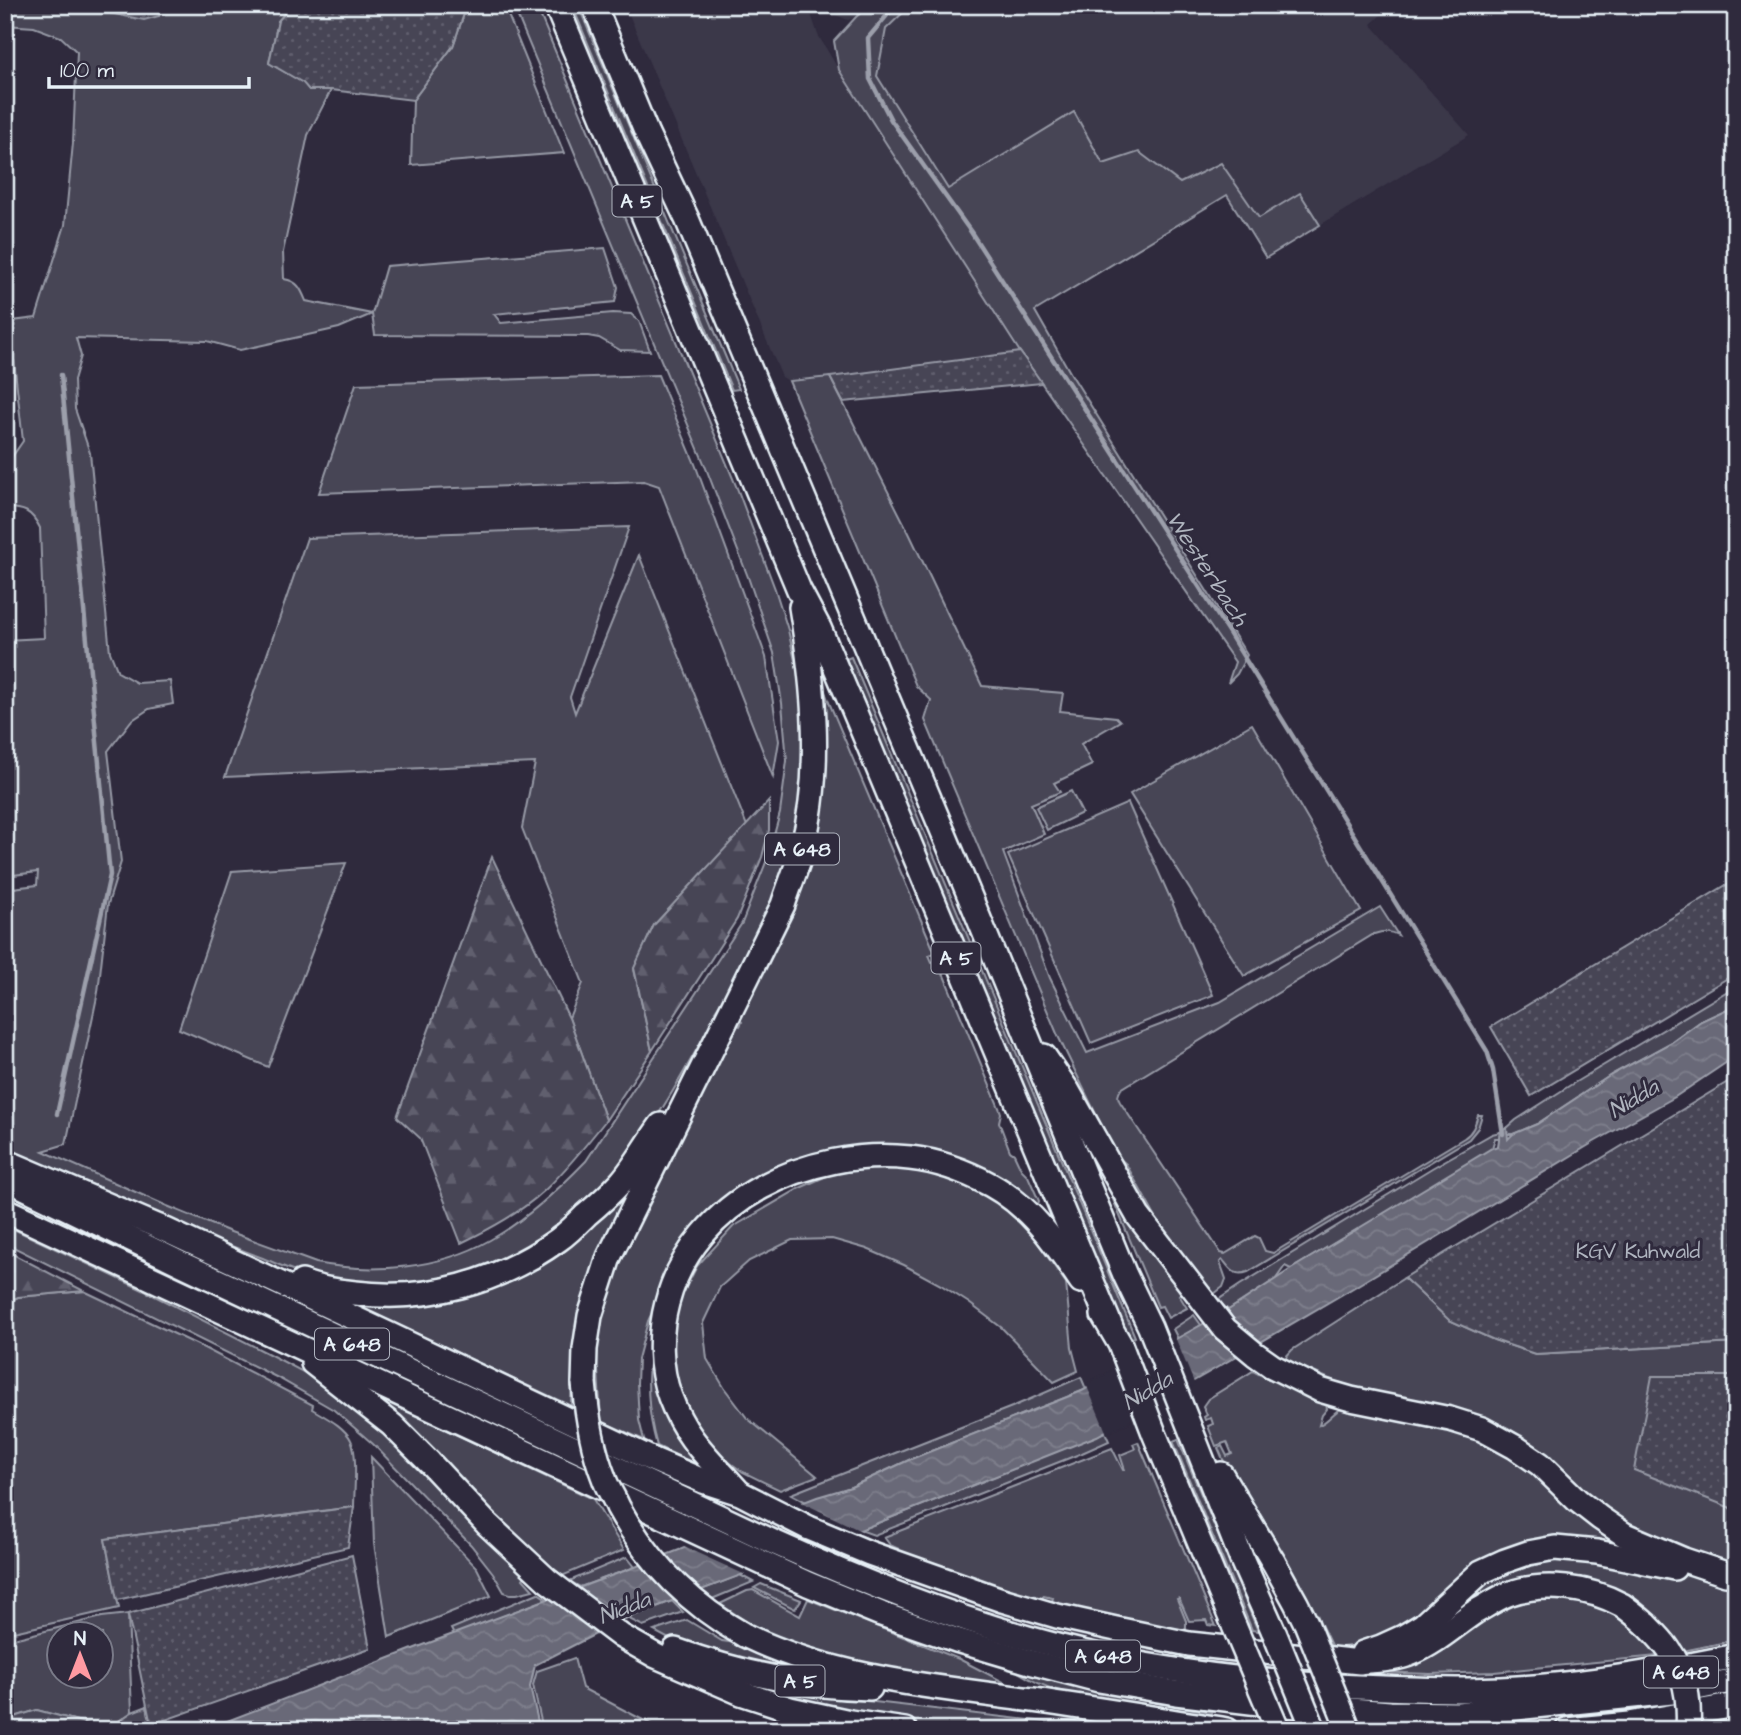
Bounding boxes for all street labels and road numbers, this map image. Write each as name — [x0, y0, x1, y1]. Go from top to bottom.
road number: A 5 — [612, 186, 662, 216]
road number: A 648 — [765, 834, 839, 864]
road number: A 5 — [932, 942, 981, 974]
road number: A 648 — [315, 1328, 389, 1360]
road number: A 648 — [1066, 1640, 1140, 1672]
road number: A 648 — [1644, 1656, 1718, 1688]
road number: A 5 — [776, 1666, 824, 1696]

